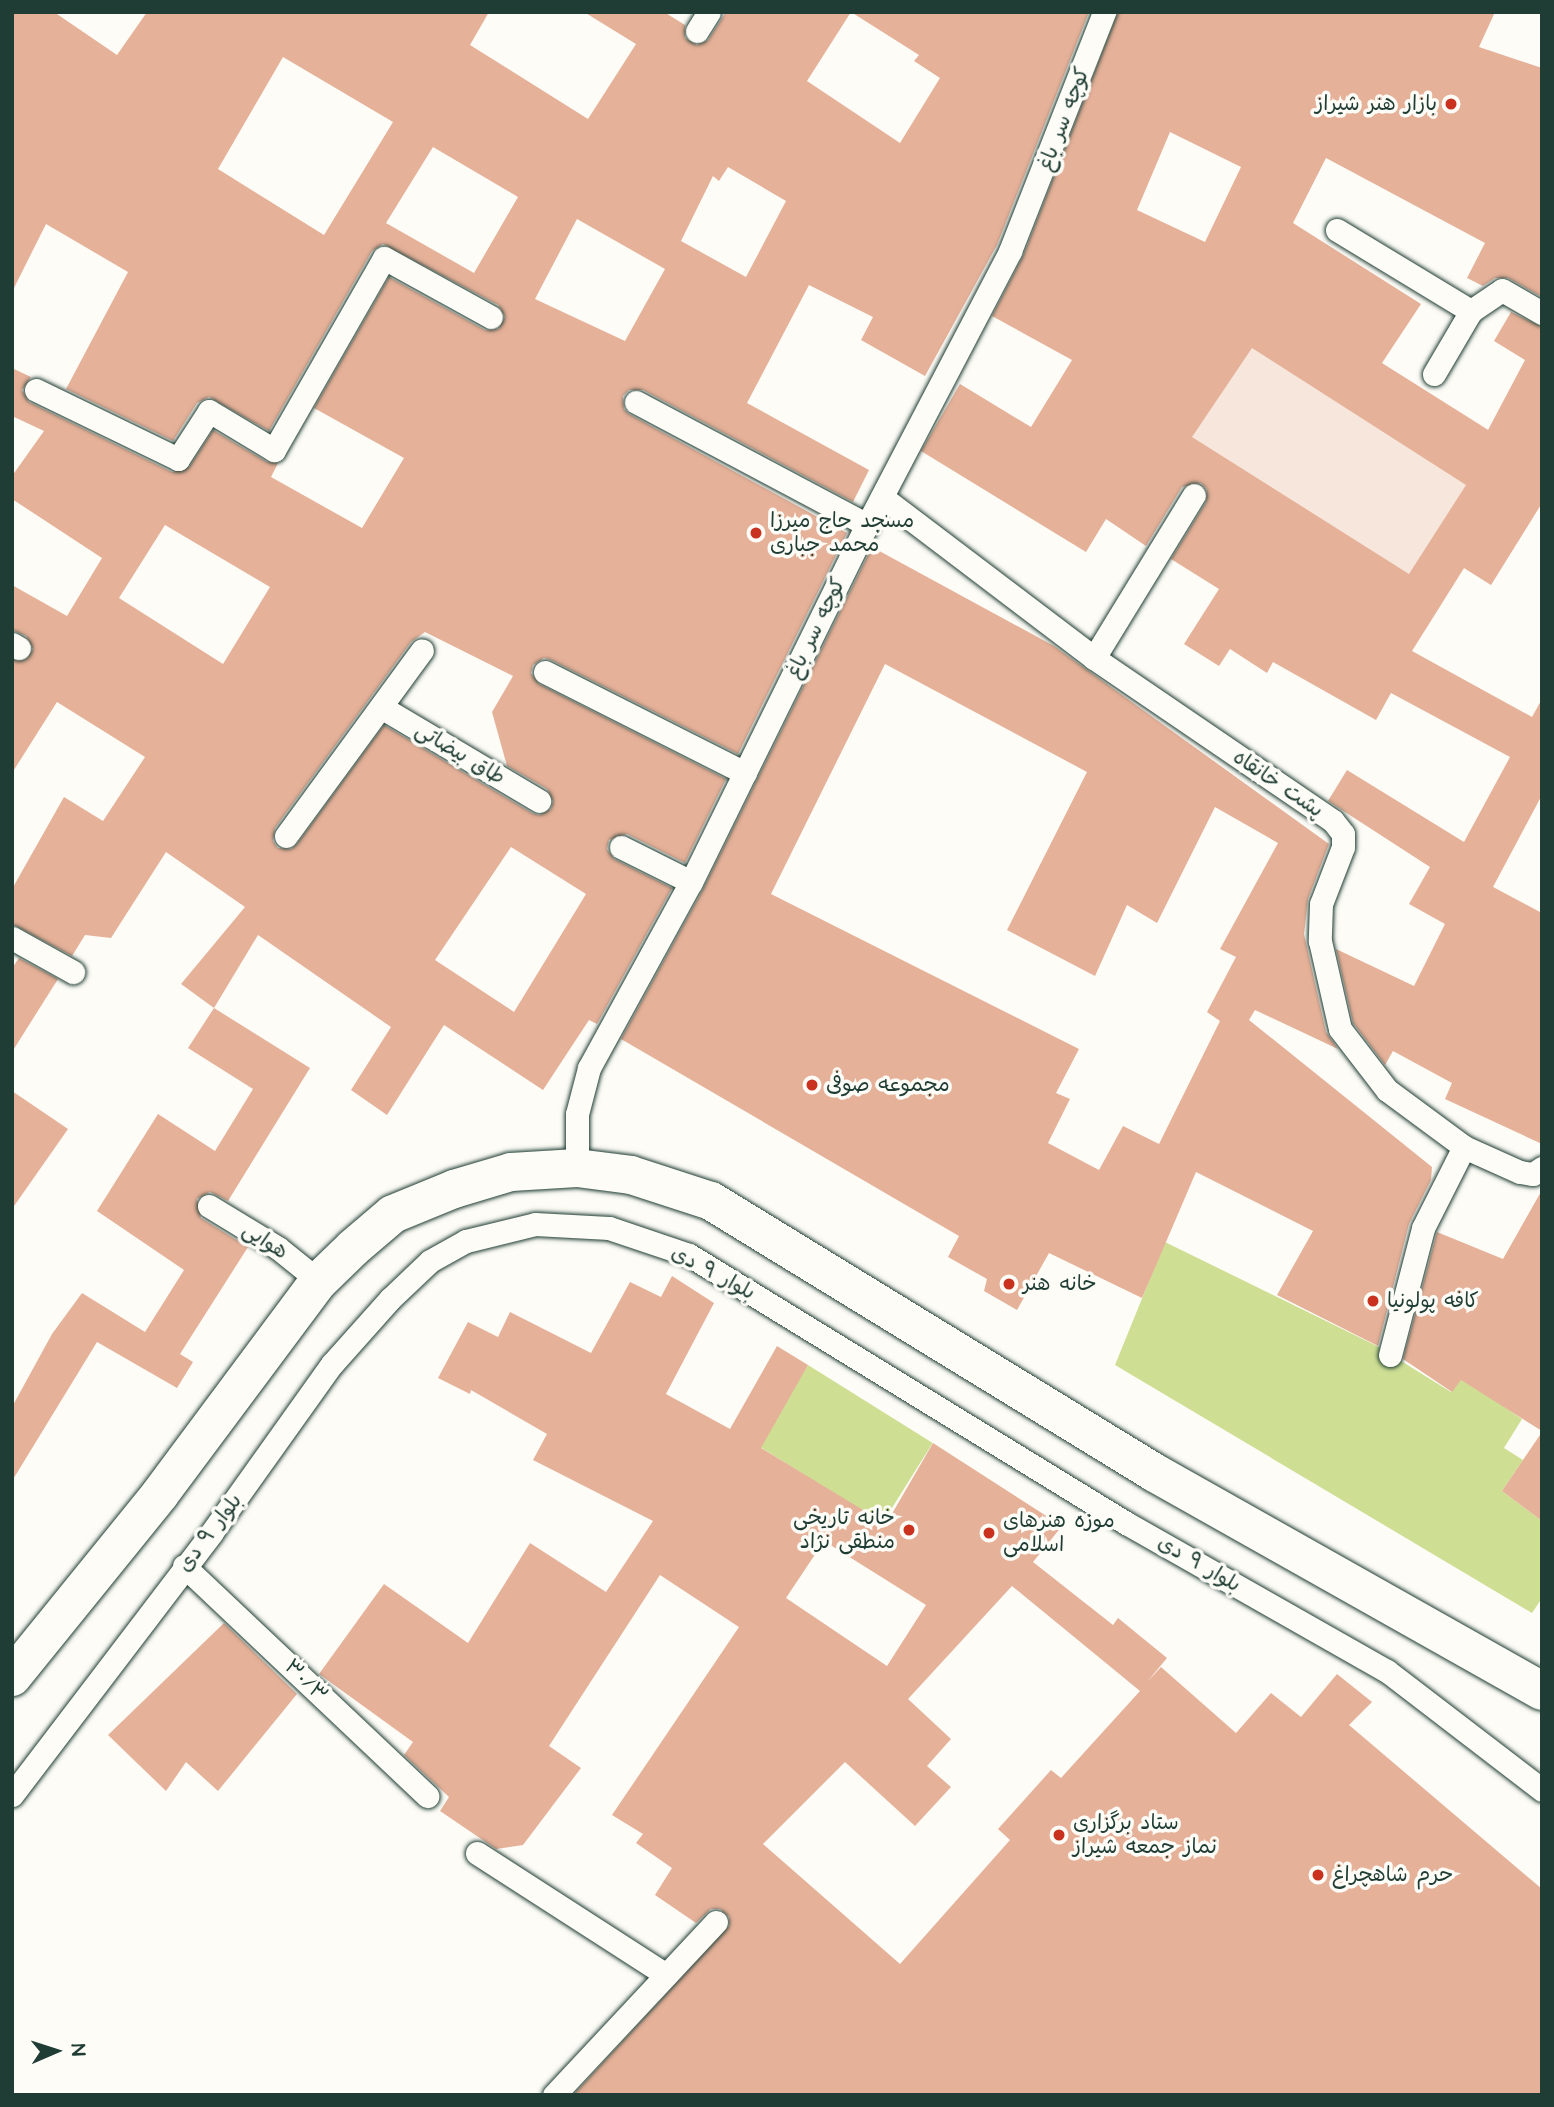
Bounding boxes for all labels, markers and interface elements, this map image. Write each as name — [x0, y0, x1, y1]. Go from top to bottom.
street label: کوچه سر باغ — [1033, 64, 1095, 174]
place label: بازار هنر شیراز — [1315, 91, 1437, 117]
marker: بازار هنر شیراز — [1443, 96, 1459, 112]
place label: مسجد حاج میرزا محمد جباری — [770, 508, 914, 558]
marker: مسجد حاج میرزا محمد جباری — [748, 525, 764, 541]
street label: کوچه سر باغ — [781, 573, 851, 683]
street label: طاق بیضاتی — [411, 717, 509, 791]
street label: پشت خانقاه — [1228, 745, 1328, 823]
place label: مجموعه صوفی — [826, 1072, 950, 1098]
marker: مجموعه صوفی — [804, 1077, 820, 1093]
street label: هوایی — [238, 1217, 292, 1265]
street label: بلوار ۹ دی — [667, 1240, 759, 1306]
place label: خانه هنر — [1023, 1271, 1097, 1297]
marker: خانه هنر — [1001, 1276, 1017, 1292]
place label: کافه پولونیا — [1387, 1288, 1479, 1314]
marker: کافه پولونیا — [1365, 1293, 1381, 1309]
street label: بلوار ۹ دی — [172, 1489, 248, 1577]
place label: خانه تاریخی منطقی نژاد — [793, 1505, 895, 1555]
place label: موزه هنرهای اسلامی — [1003, 1508, 1115, 1558]
marker: خانه تاریخی منطقی نژاد — [901, 1522, 917, 1538]
marker: موزه هنرهای اسلامی — [981, 1525, 997, 1541]
street label: بلوار ۹ دی — [1153, 1530, 1245, 1598]
street label: ۳۰/۳ — [279, 1654, 333, 1708]
place label: ستاد برگزاری نماز جمعه شیراز — [1073, 1810, 1217, 1860]
marker: ستاد برگزاری نماز جمعه شیراز — [1051, 1827, 1067, 1843]
place label: حرم شاهچراغ — [1332, 1862, 1453, 1888]
marker: حرم شاهچراغ — [1310, 1867, 1326, 1883]
north arrow — [21, 2016, 91, 2086]
text: N — [64, 2043, 91, 2057]

